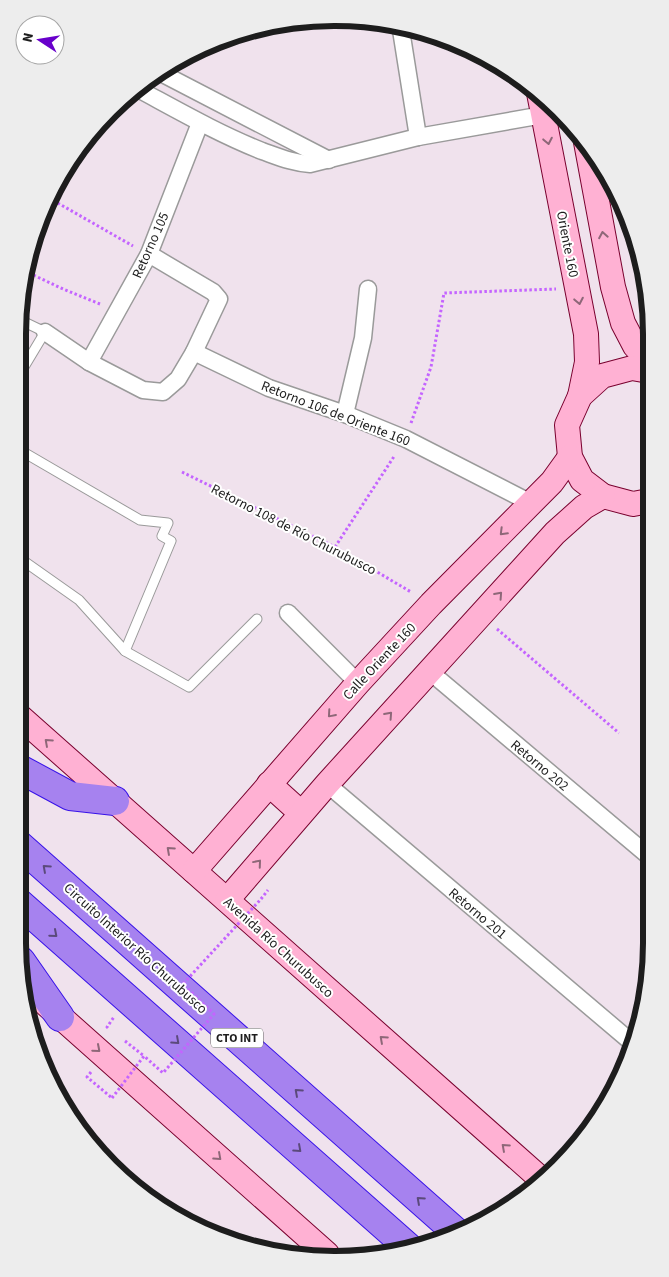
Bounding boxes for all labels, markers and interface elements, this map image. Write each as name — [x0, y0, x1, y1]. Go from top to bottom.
north arrow — [15, 15, 65, 65]
text: N — [18, 31, 39, 44]
one-way arrow — [542, 137, 553, 145]
street label: Retorno 105 — [127, 209, 174, 282]
street label: Oriente 160 — [551, 209, 583, 279]
one-way arrow — [599, 231, 609, 240]
one-way arrow — [573, 296, 584, 305]
street label: Retorno 106 de Oriente 160 — [258, 376, 413, 452]
street label: Retorno 108 de Río Churubusco — [207, 479, 380, 580]
one-way arrow — [499, 526, 508, 535]
one-way arrow — [493, 592, 502, 601]
street label: Calle Oriente 160 — [339, 619, 421, 705]
one-way arrow — [328, 708, 337, 717]
one-way arrow — [383, 712, 392, 721]
street label: Retorno 202 — [506, 735, 573, 796]
one-way arrow — [45, 739, 54, 748]
one-way arrow — [167, 847, 176, 856]
one-way arrow — [252, 860, 261, 869]
one-way arrow — [42, 865, 51, 874]
street label: Circuito Interior Río Churubusco — [59, 879, 212, 1019]
street label: Retorno 201 — [444, 883, 511, 944]
street label: Avenida Río Churubusco — [219, 893, 338, 1003]
one-way arrow — [49, 928, 58, 937]
road number: CTO INT — [211, 1028, 263, 1048]
one-way arrow — [171, 1035, 180, 1044]
one-way arrow — [380, 1036, 389, 1045]
one-way arrow — [91, 1043, 100, 1052]
one-way arrow — [295, 1089, 304, 1098]
one-way arrow — [292, 1143, 301, 1152]
one-way arrow — [501, 1144, 510, 1153]
one-way arrow — [213, 1151, 222, 1160]
one-way arrow — [416, 1197, 425, 1206]

